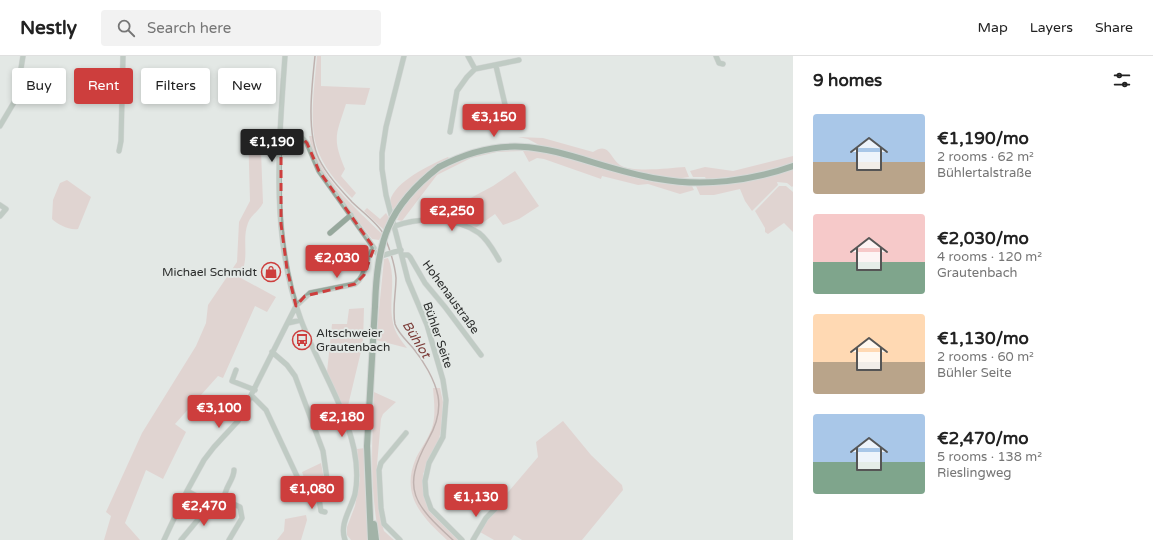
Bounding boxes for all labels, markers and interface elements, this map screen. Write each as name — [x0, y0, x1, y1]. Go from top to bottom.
search box — [101, 10, 381, 46]
text: Nestly — [20, 17, 77, 39]
icon: search — [115, 17, 137, 39]
text: Search here — [147, 19, 231, 37]
text: Map — [978, 19, 1008, 36]
text: Layers — [1030, 19, 1073, 36]
text: Share — [1095, 19, 1133, 36]
chip: Buy — [12, 68, 66, 104]
chip: Rent — [74, 68, 133, 104]
chip: Filters — [141, 68, 210, 104]
chip: New — [218, 68, 276, 104]
icon: filters — [1111, 69, 1133, 91]
text: 9 homes — [813, 70, 882, 91]
pin: €3,150 — [461, 104, 527, 138]
text: €3,150 — [472, 109, 516, 125]
text: €1,190/mo — [937, 128, 1029, 149]
pin: €1,190 — [239, 129, 305, 163]
icon: home — [845, 130, 893, 178]
text: €1,190 — [250, 134, 294, 150]
text: 2 rooms · 62 m² — [937, 149, 1034, 165]
text: Bühlertalstraße — [937, 165, 1032, 181]
pin: €2,250 — [419, 198, 485, 232]
text: €2,250 — [430, 203, 474, 219]
text: €2,030/mo — [937, 228, 1029, 249]
icon: home — [845, 230, 893, 278]
pin: €2,030 — [304, 245, 370, 279]
text: 4 rooms · 120 m² — [937, 249, 1042, 265]
text: €2,030 — [315, 250, 359, 266]
street label: Hohenaustraße — [420, 258, 482, 337]
shop icon: Michael Schmidt — [260, 261, 282, 283]
place label: Michael Schmidt — [162, 265, 257, 279]
text: Grautenbach — [937, 265, 1018, 281]
street label: Bühler Seite — [420, 300, 456, 370]
water label: Bühlot — [399, 318, 435, 363]
place label: Altschweier Grautenbach — [316, 326, 390, 354]
text: €1,130/mo — [937, 328, 1029, 349]
bus stop icon: Altschweier Grautenbach — [291, 329, 313, 351]
icon: home — [845, 330, 893, 378]
text: 2 rooms · 60 m² — [937, 349, 1034, 365]
text: Bühler Seite — [937, 365, 1012, 381]
pin: €3,100 — [186, 395, 252, 429]
text: €3,100 — [197, 400, 241, 416]
pin: €2,180 — [309, 404, 375, 438]
text: €2,180 — [320, 409, 364, 425]
text: €2,470/mo — [937, 428, 1029, 449]
icon: home — [845, 430, 893, 478]
text: 5 rooms · 138 m² — [937, 449, 1042, 465]
text: Rieslingweg — [937, 465, 1011, 481]
pin: €1,080 — [279, 476, 345, 510]
text: €1,080 — [290, 481, 334, 497]
pin: €1,130 — [443, 484, 509, 518]
text: €1,130 — [454, 489, 498, 505]
pin: €2,470 — [171, 493, 237, 527]
text: €2,470 — [182, 498, 226, 514]

